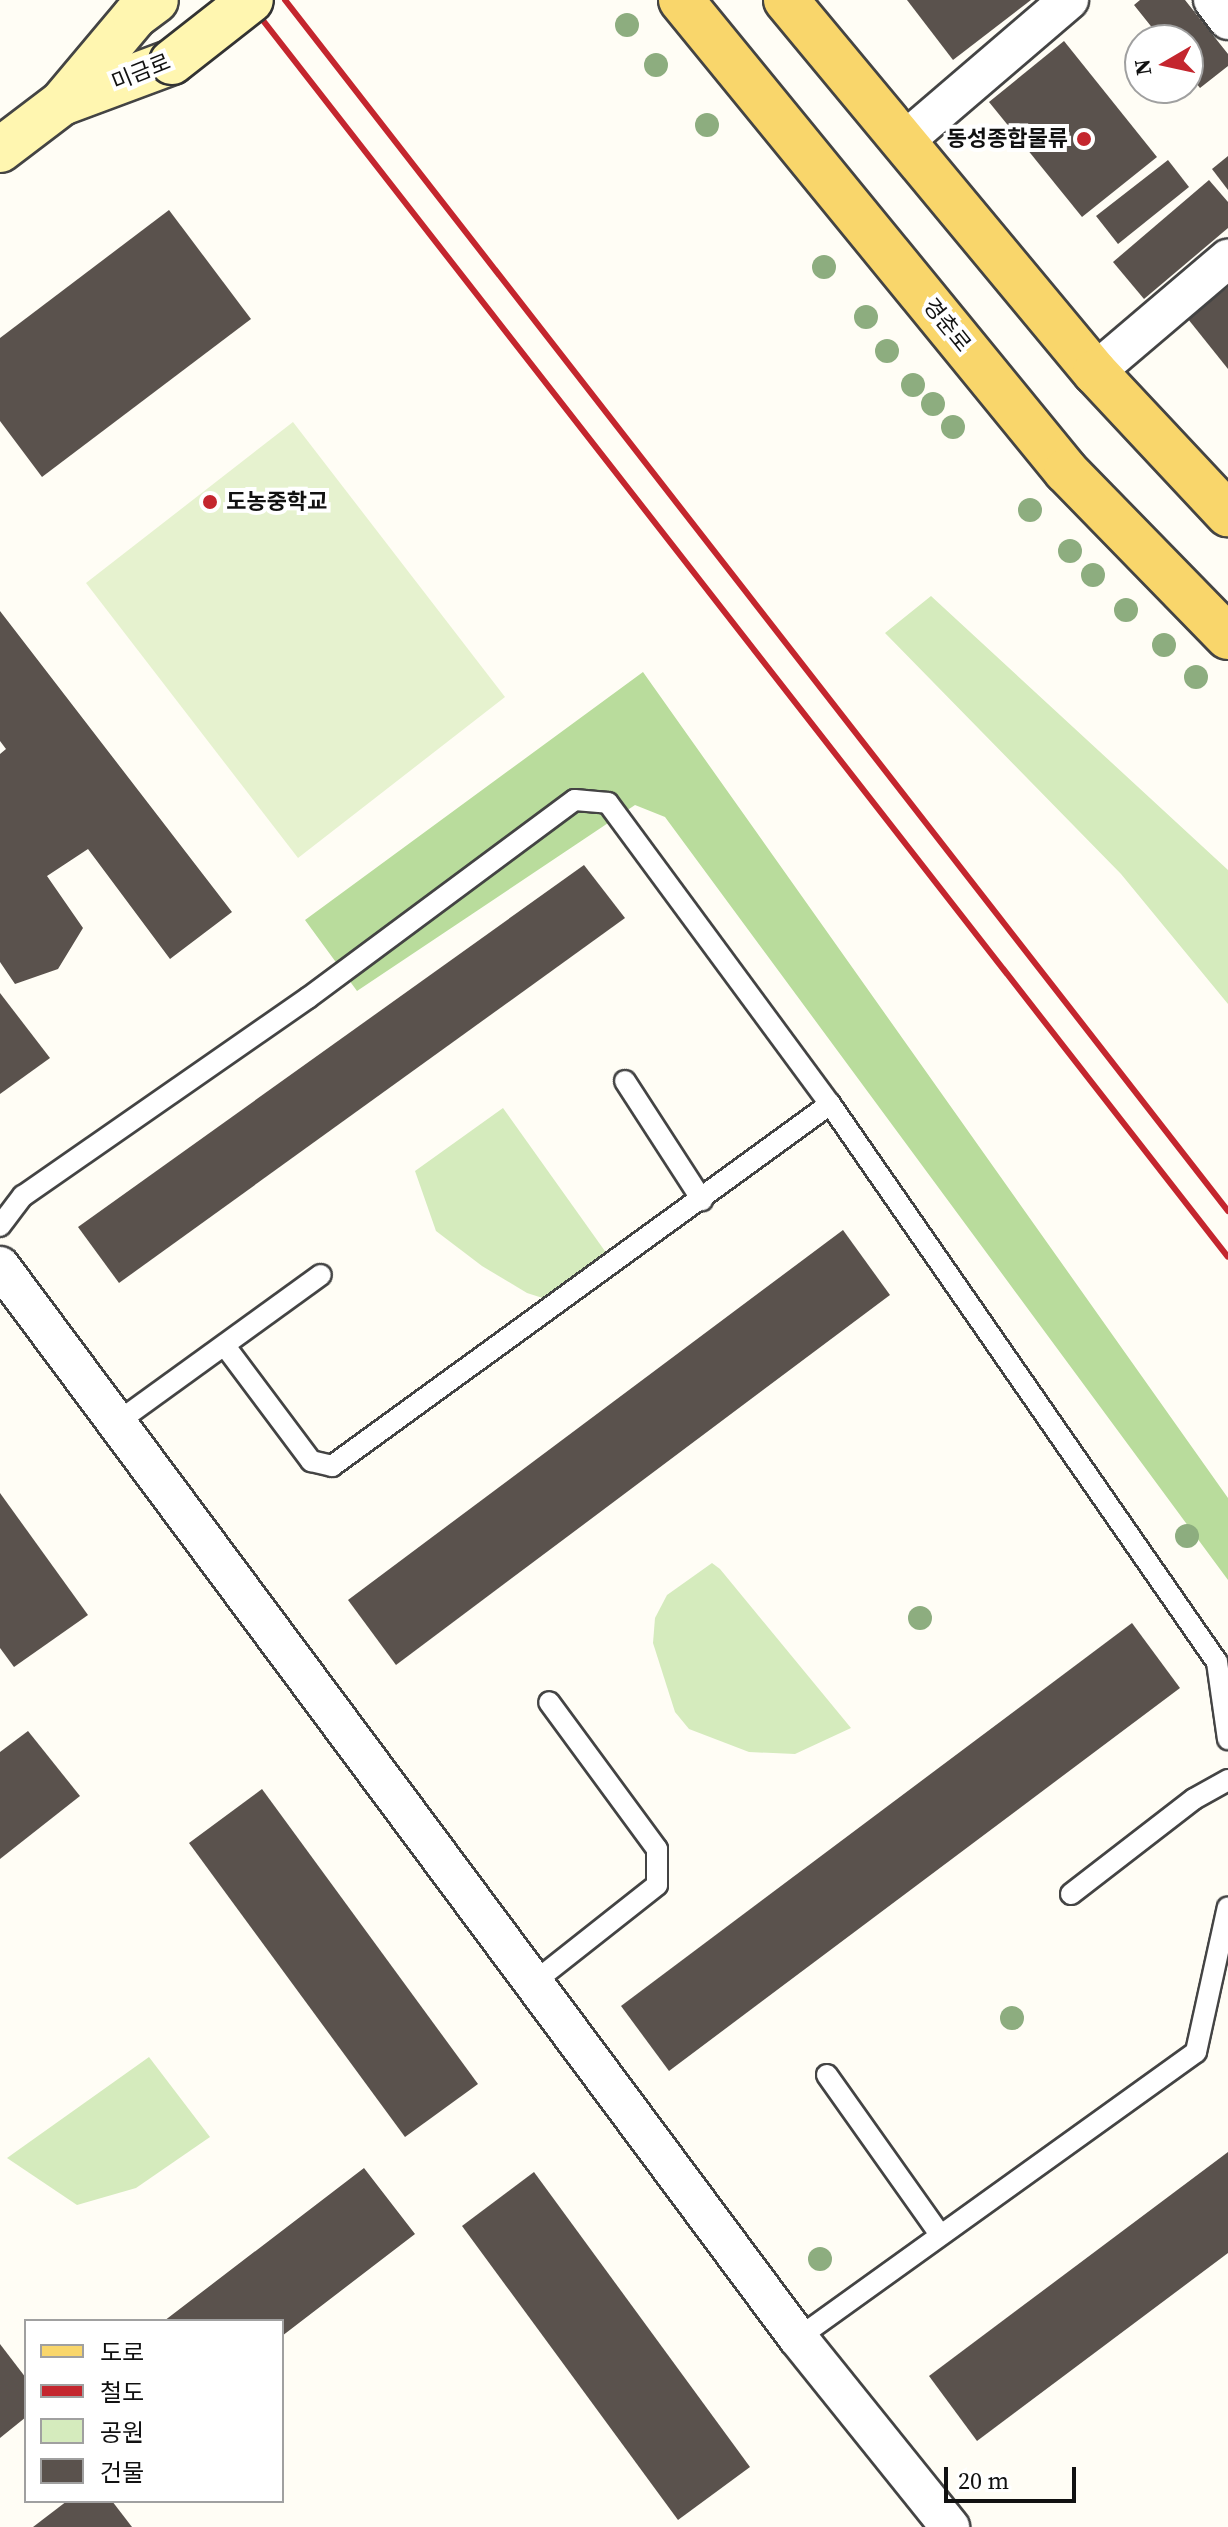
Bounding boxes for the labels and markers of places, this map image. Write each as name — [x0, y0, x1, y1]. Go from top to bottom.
place label: 동성종합물류 — [947, 126, 1068, 152]
marker: 동성종합물류 — [1075, 130, 1093, 148]
place label: 도농중학교 — [226, 489, 327, 515]
marker: 도농중학교 — [201, 493, 219, 511]

